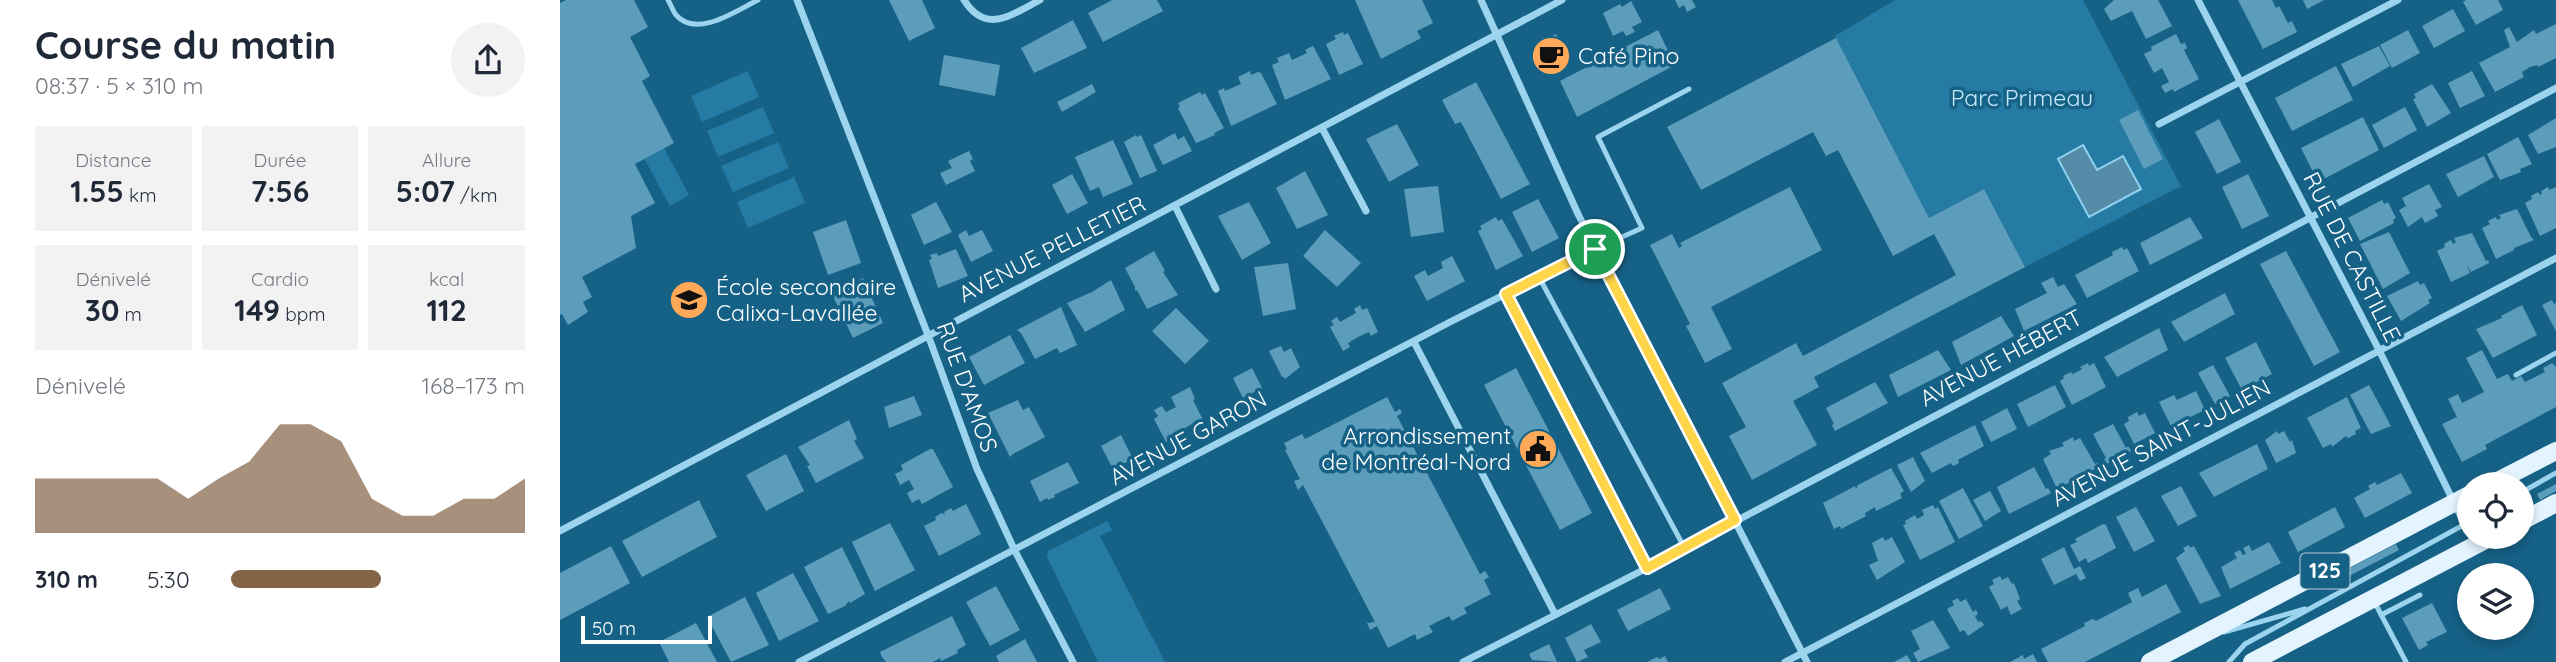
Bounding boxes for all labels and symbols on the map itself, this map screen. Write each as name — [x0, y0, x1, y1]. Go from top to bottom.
cafe icon: Café Pino — [1530, 35, 1572, 77]
place label: Café Pino — [1578, 41, 1679, 70]
park label: Parc Primeau — [1951, 83, 2093, 112]
street label: RUE DE CASTILLE — [2297, 167, 2408, 347]
street label: AVENUE PELLETIER — [953, 189, 1150, 308]
pin — [1565, 219, 1625, 279]
place label: École secondaire Calixa-Lavallée — [716, 272, 896, 327]
school or university icon: École secondaire Calixa-Lavallée — [668, 279, 710, 321]
street label: AVENUE HÉBERT — [1914, 302, 2087, 413]
street label: RUE D'AMOS — [931, 318, 1004, 456]
street label: AVENUE SAINT-JULIEN — [2046, 372, 2275, 513]
street label: AVENUE GARON — [1104, 384, 1271, 491]
place label: Arrondissement de Montréal-Nord — [1321, 421, 1511, 476]
public building icon: Arrondissement de Montréal-Nord — [1517, 428, 1559, 470]
road number: 125 — [2300, 554, 2350, 588]
scale bar — [581, 613, 712, 645]

